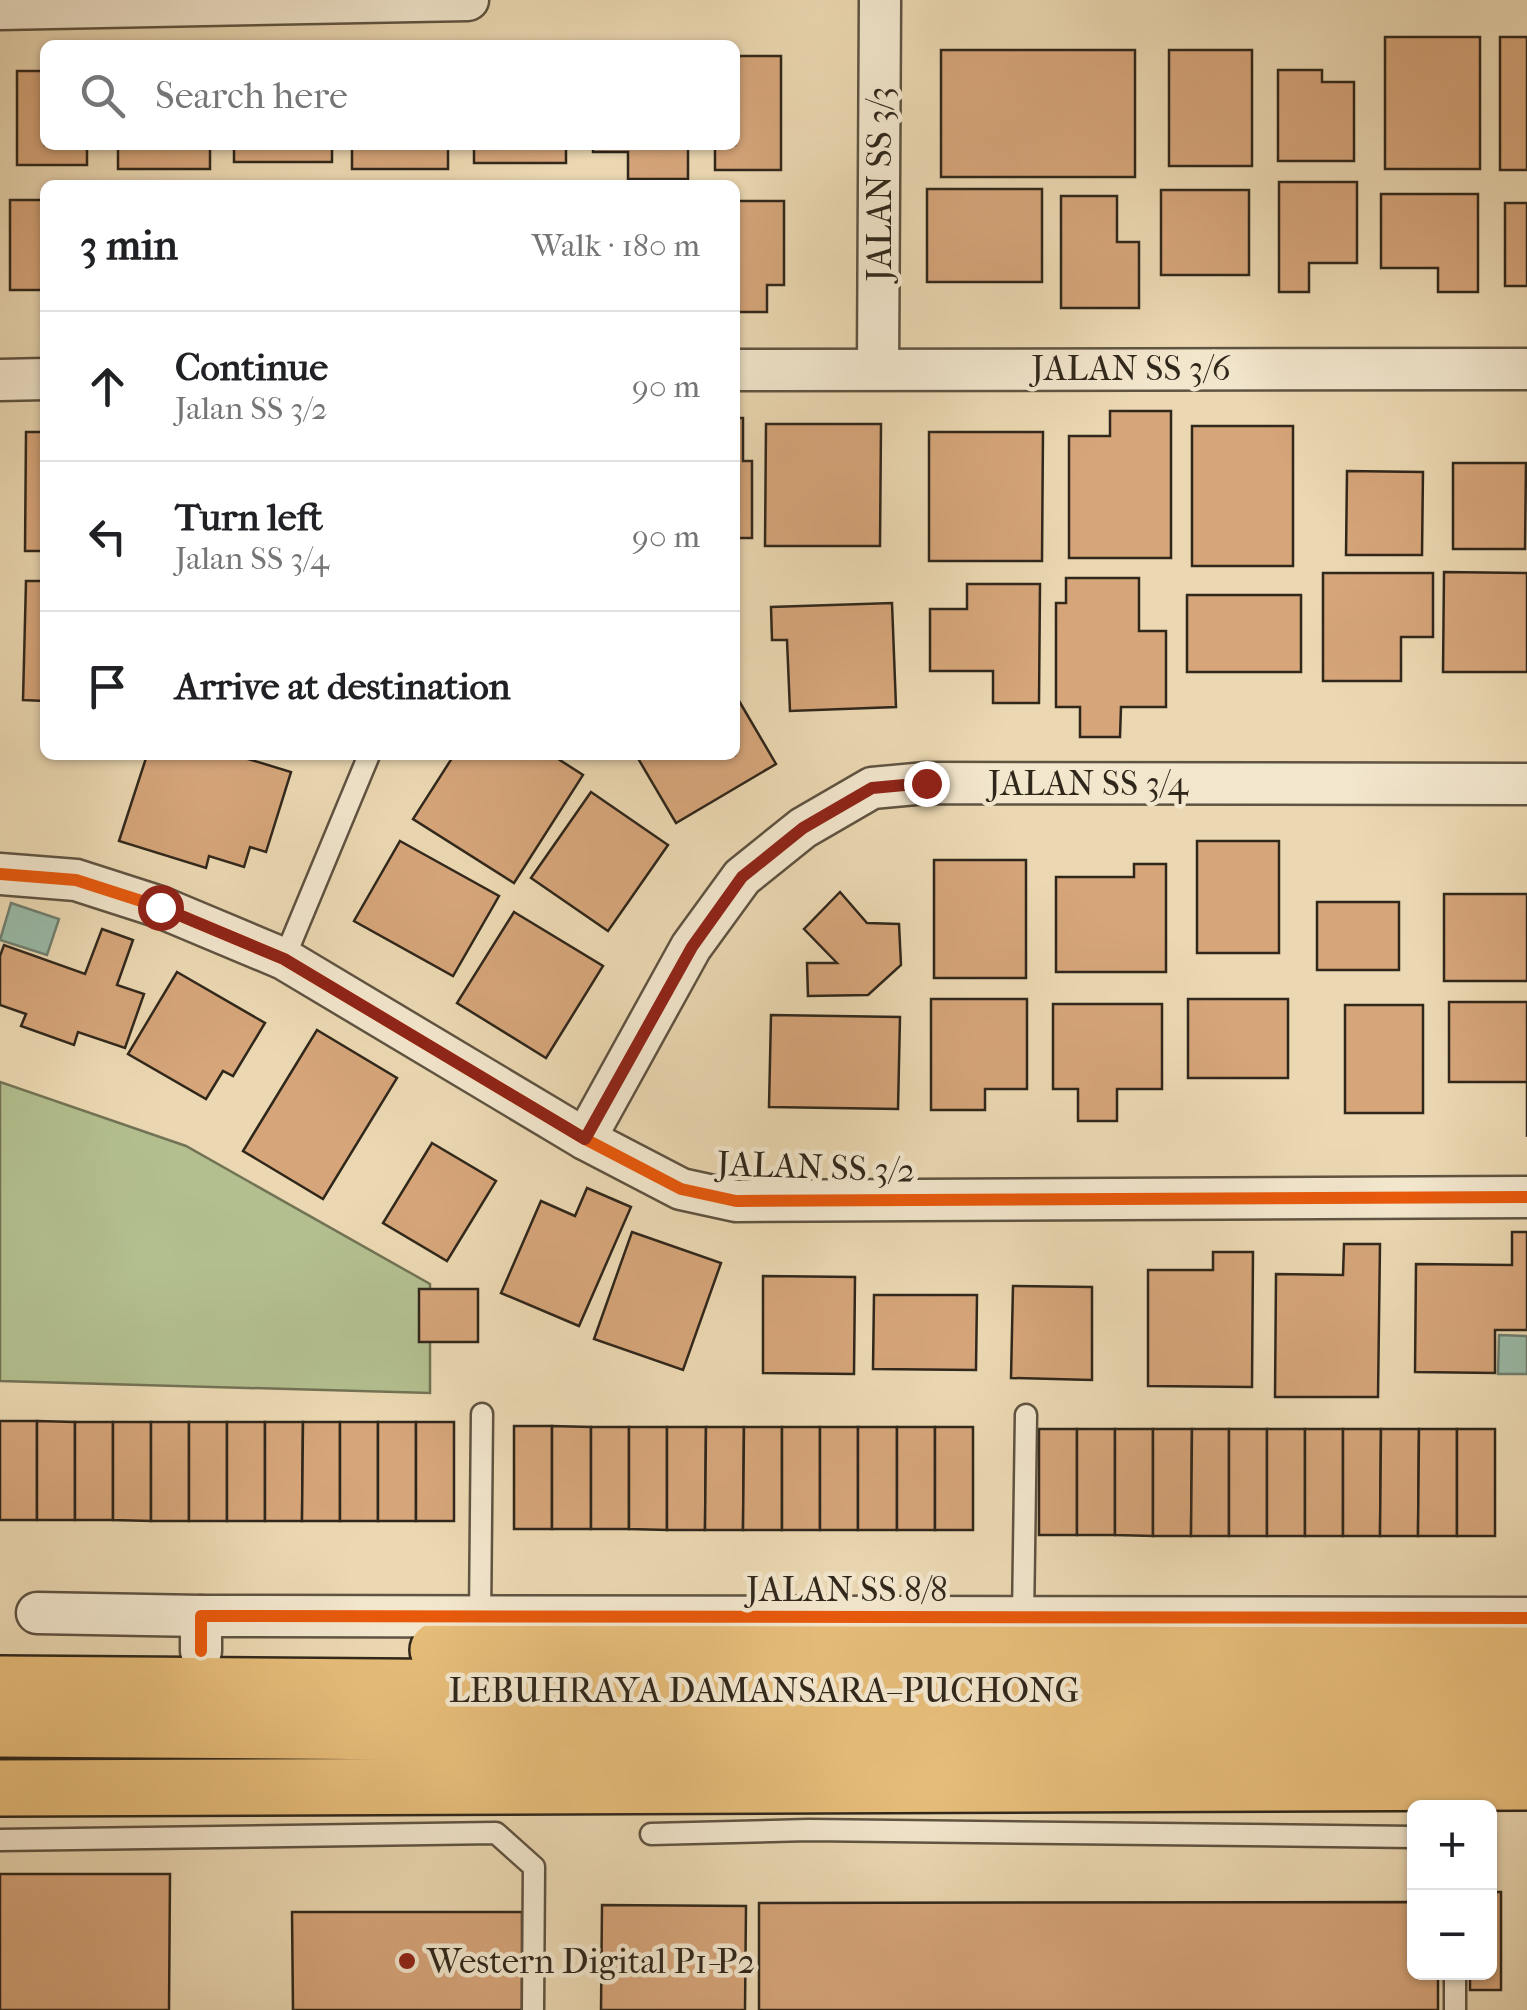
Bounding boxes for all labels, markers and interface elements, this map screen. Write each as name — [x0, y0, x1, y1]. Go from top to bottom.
search box — [40, 40, 740, 150]
icon: search — [75, 68, 130, 123]
text: Search here — [155, 73, 348, 118]
street label: JALAN SS 3/3 — [859, 87, 900, 284]
text: 3 min — [80, 221, 178, 270]
text: Walk · 180 m — [532, 227, 700, 264]
text: Continue — [175, 345, 328, 390]
street label: JALAN SS 3/6 — [1028, 348, 1231, 389]
icon: ahead — [80, 359, 135, 414]
text: 90 m — [632, 368, 700, 405]
text: Jalan SS 3/2 — [175, 390, 328, 427]
text: Turn left — [175, 495, 323, 540]
icon: left — [80, 509, 135, 564]
text: 90 m — [632, 518, 700, 555]
text: Jalan SS 3/4 — [175, 540, 329, 577]
icon: arrive — [80, 659, 135, 714]
text: Arrive at destination — [175, 664, 511, 709]
route end — [904, 761, 950, 807]
street label: JALAN SS 3/4 — [985, 763, 1189, 804]
route start — [138, 885, 184, 931]
street label: JALAN SS 3/2 — [713, 1143, 916, 1191]
street label: JALAN SS 8/8 — [743, 1569, 948, 1610]
street label: LEBUHRAYA DAMANSARA–PUCHONG — [449, 1670, 1079, 1711]
map controls — [1407, 1800, 1497, 1980]
button: + — [1407, 1800, 1497, 1890]
button: − — [1407, 1890, 1497, 1980]
place label: Western Digital P1-P2 — [426, 1941, 755, 1982]
marker: Western Digital P1-P2 — [396, 1950, 418, 1972]

